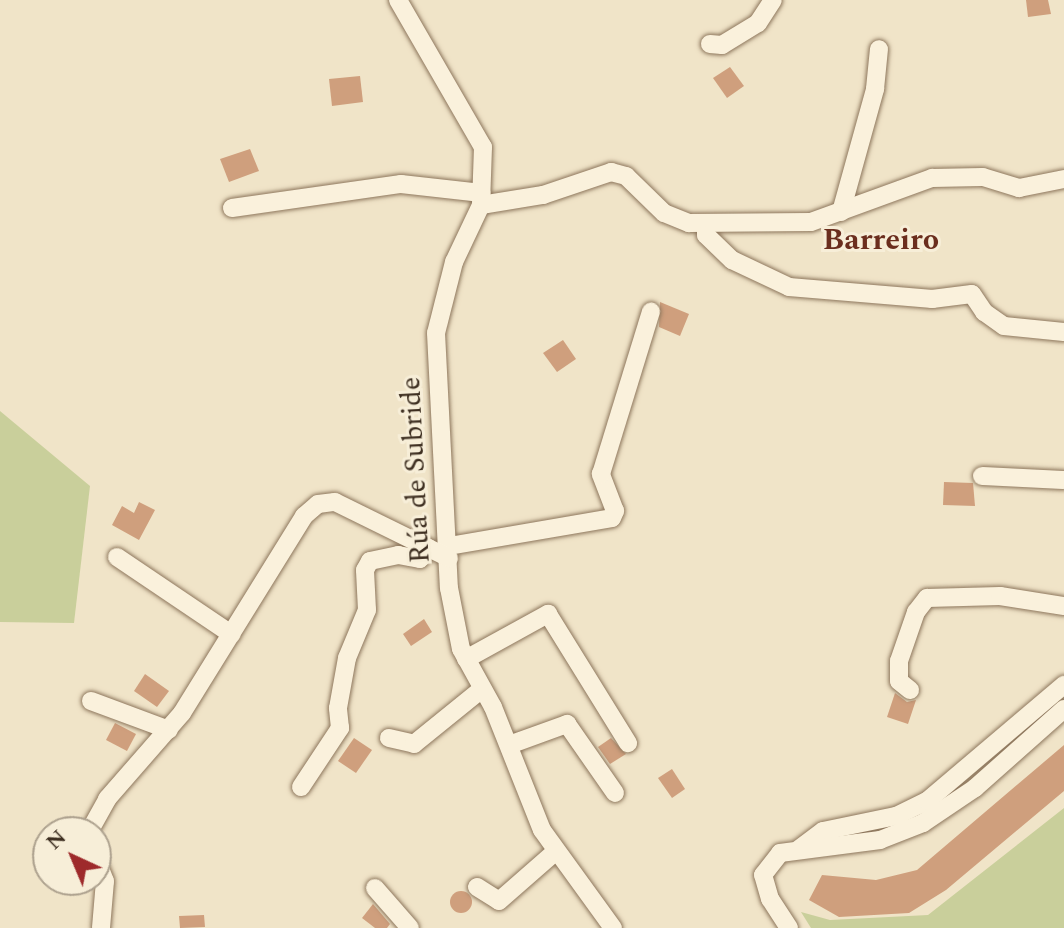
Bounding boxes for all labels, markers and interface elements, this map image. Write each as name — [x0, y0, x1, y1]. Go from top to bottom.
district label: Barreiro — [823, 222, 939, 258]
street label: Rúa de Subride — [394, 376, 438, 564]
north arrow — [32, 816, 112, 896]
text: N — [38, 822, 74, 858]

